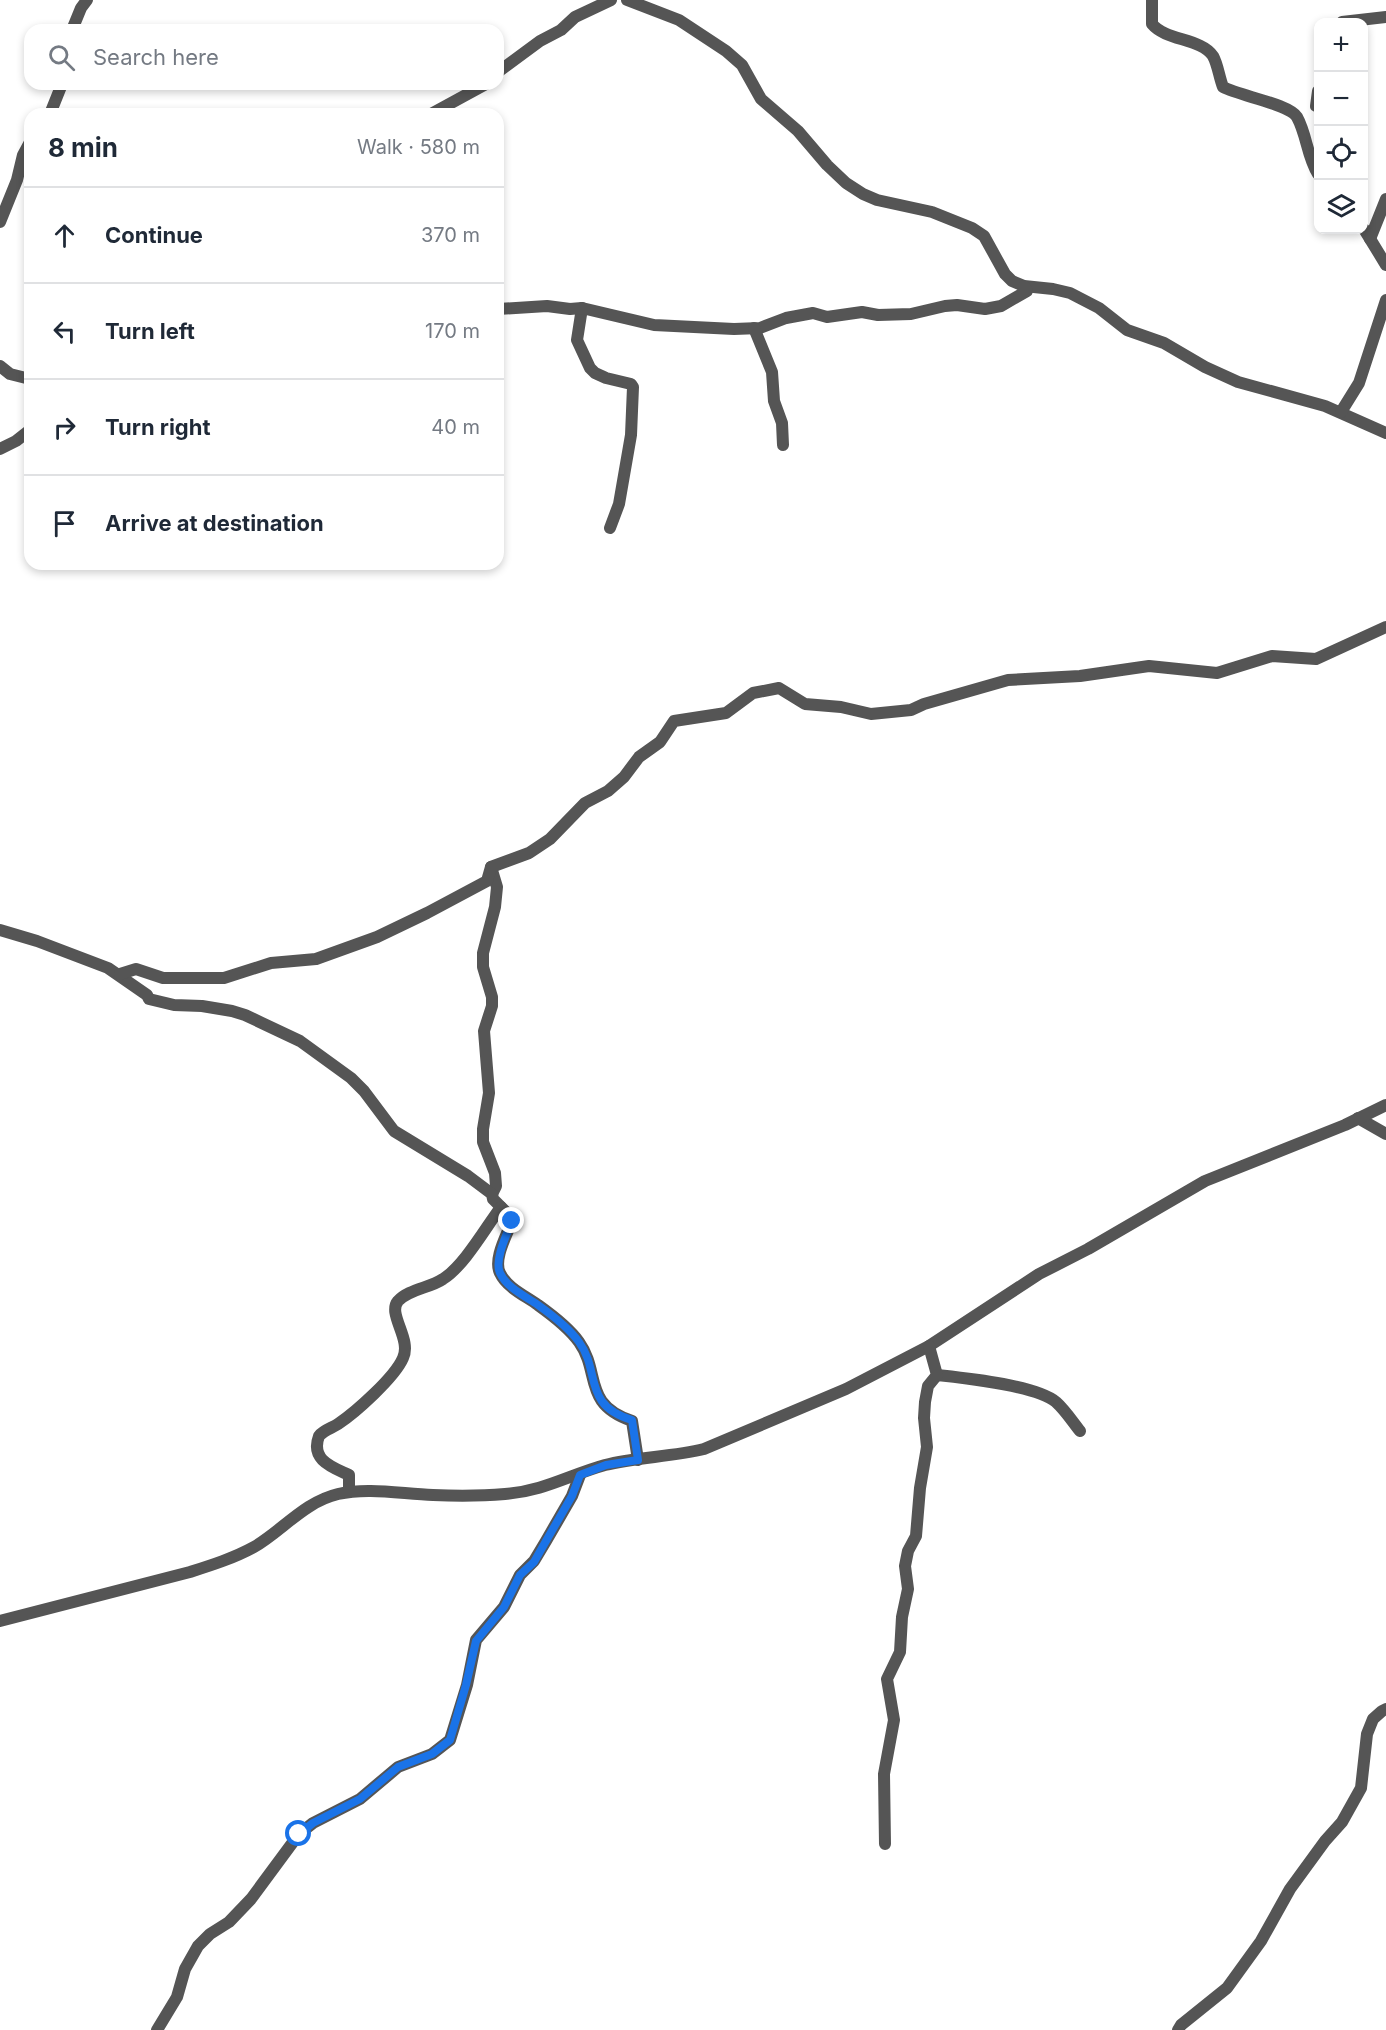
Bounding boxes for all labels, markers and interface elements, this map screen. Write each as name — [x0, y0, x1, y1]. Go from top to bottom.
map controls — [1314, 18, 1368, 234]
button: + — [1314, 18, 1368, 72]
search box — [24, 24, 504, 90]
icon: search — [45, 41, 78, 74]
text: Search here — [93, 44, 219, 70]
button: − — [1314, 72, 1368, 126]
button: locate — [1314, 126, 1368, 180]
text: 8 min — [48, 132, 118, 163]
text: Walk · 580 m — [357, 135, 480, 159]
button: layers — [1314, 180, 1368, 234]
icon: ahead — [48, 219, 81, 252]
text: Continue — [105, 222, 203, 248]
text: 370 m — [421, 223, 480, 247]
icon: left — [48, 315, 81, 348]
text: Turn left — [105, 318, 195, 344]
text: 170 m — [425, 319, 480, 343]
icon: right — [48, 411, 81, 444]
text: Turn right — [105, 414, 211, 440]
text: 40 m — [431, 415, 480, 439]
icon: arrive — [48, 507, 81, 540]
text: Arrive at destination — [105, 510, 324, 536]
route end — [498, 1207, 524, 1233]
route start — [285, 1820, 311, 1846]

